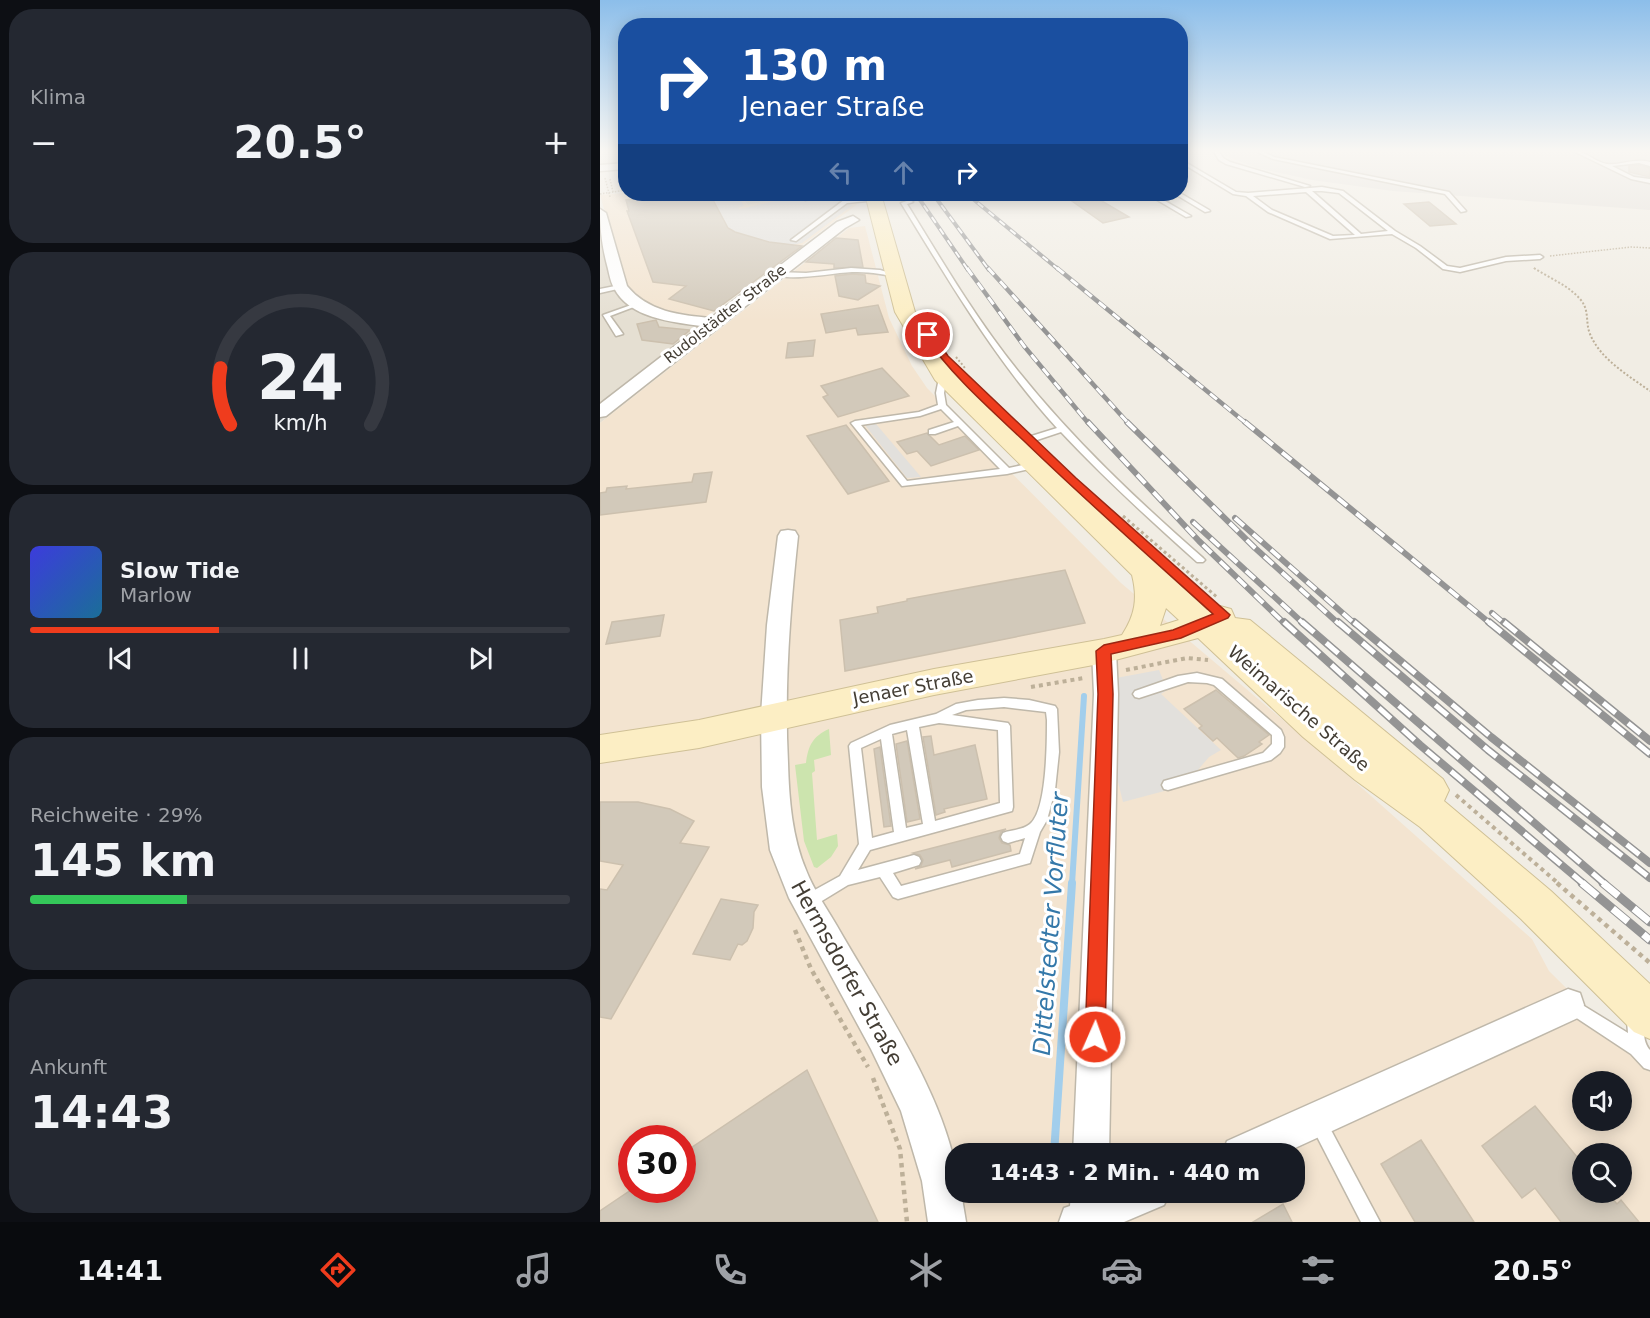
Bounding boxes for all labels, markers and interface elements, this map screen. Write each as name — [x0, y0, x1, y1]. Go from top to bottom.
text: 130 m — [741, 41, 887, 90]
icon: right — [642, 42, 720, 120]
text: Klima — [30, 85, 86, 109]
text: Jenaer Straße — [741, 91, 925, 122]
text: 20.5° — [233, 116, 367, 169]
text: − — [30, 123, 58, 162]
text: + — [542, 123, 570, 162]
icon: left — [824, 156, 857, 189]
icon: ahead — [887, 156, 920, 189]
icon: right — [950, 156, 983, 189]
street label: Rudolstädter Straße — [660, 261, 790, 367]
pin — [902, 309, 953, 360]
icon: arrive — [911, 318, 944, 351]
text: 24 — [257, 342, 343, 415]
text: km/h — [273, 411, 327, 436]
text: Slow Tide — [120, 558, 240, 583]
text: Marlow — [120, 583, 192, 607]
street label: Weimarische Straße — [1224, 641, 1374, 775]
icon: previous — [104, 642, 137, 675]
icon: pause — [284, 642, 317, 675]
icon: next — [464, 642, 497, 675]
street label: Jenaer Straße — [850, 665, 975, 709]
water label: Dittelstedter Vorfluter — [1028, 790, 1074, 1056]
text: Reichweite · 29% — [30, 803, 202, 827]
text: 145 km — [30, 834, 216, 887]
street label: Hermsdorfer Straße — [786, 876, 908, 1070]
position arrow — [1063, 1005, 1127, 1069]
text: Ankunft — [30, 1055, 107, 1079]
map controls — [1572, 1071, 1632, 1203]
button: sound — [1572, 1071, 1632, 1131]
text: 14:43 — [30, 1086, 173, 1139]
speed limit sign: 30 — [618, 1125, 696, 1203]
button: search — [1572, 1143, 1632, 1203]
text: 14:43 · 2 Min. · 440 m — [990, 1160, 1260, 1185]
icon: directions — [317, 1249, 359, 1291]
icon: music — [513, 1249, 555, 1291]
icon: phone — [709, 1249, 751, 1291]
icon: climate — [905, 1249, 947, 1291]
icon: car — [1101, 1249, 1143, 1291]
icon: filters — [1297, 1249, 1339, 1291]
text: 14:41 — [77, 1255, 163, 1286]
text: 20.5° — [1493, 1255, 1573, 1286]

